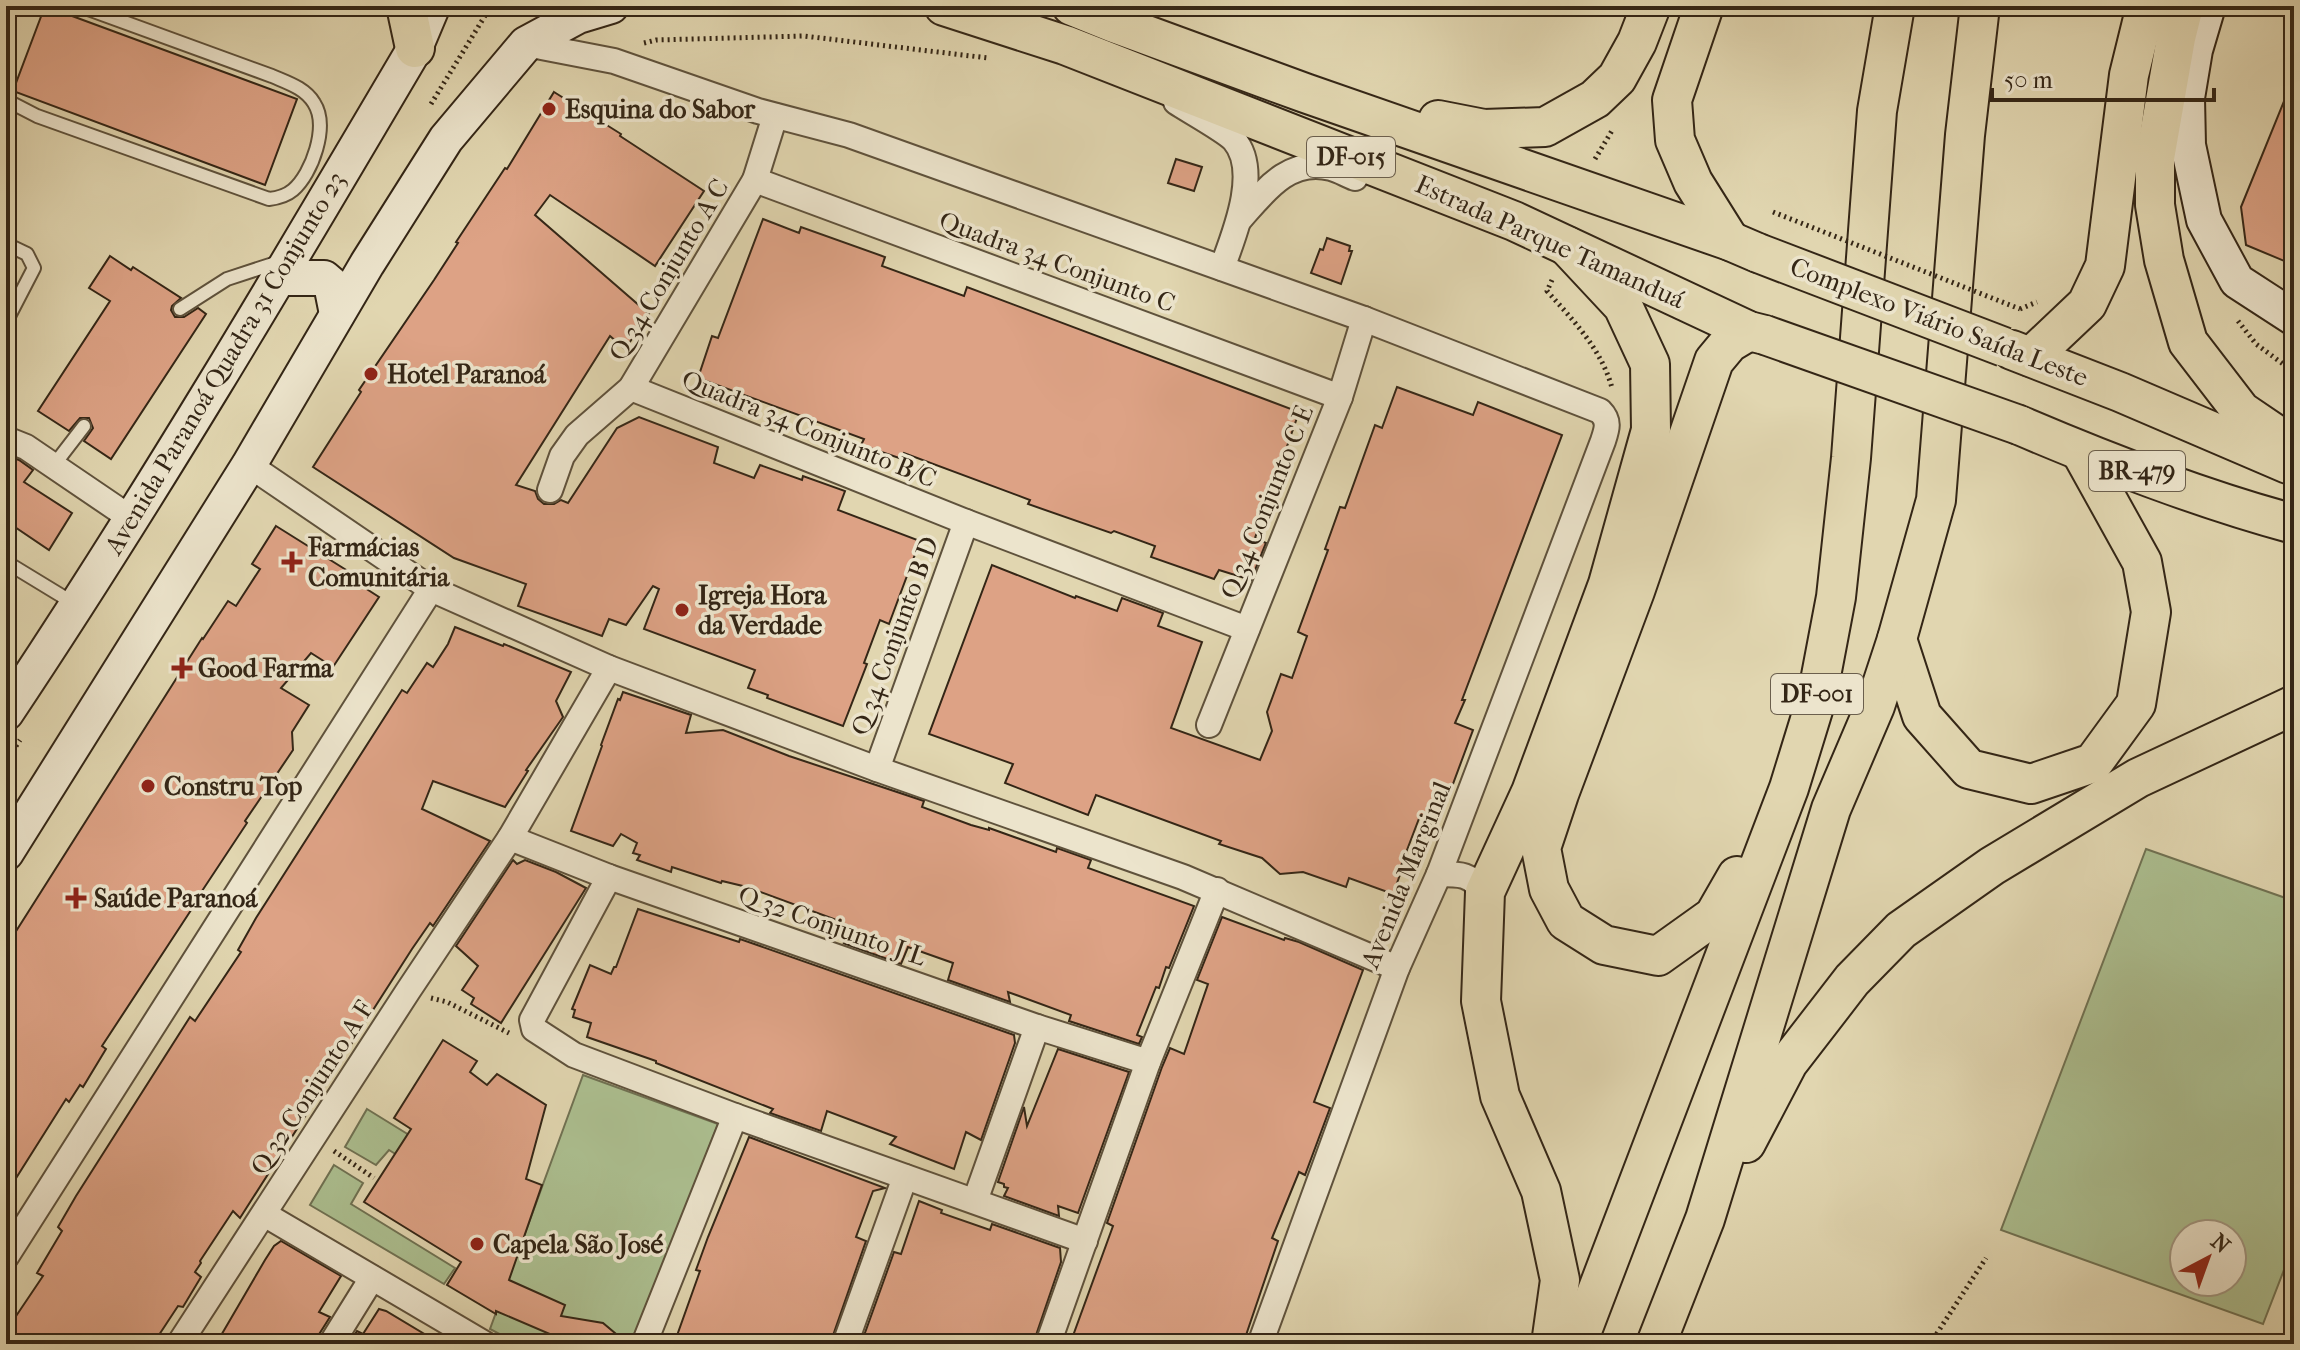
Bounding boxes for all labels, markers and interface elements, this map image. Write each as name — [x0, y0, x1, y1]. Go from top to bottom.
scale bar — [1992, 52, 2214, 102]
text: 50 m — [2004, 66, 2053, 94]
place label: Esquina do Sabor — [565, 94, 756, 125]
marker: Esquina do Sabor — [540, 100, 558, 118]
road number: DF-015 — [1307, 137, 1395, 177]
street label: Avenida Paranoá Quadra 31 Conjunto 23 — [98, 166, 352, 561]
street label: Estrada Parque Tamanduá — [1411, 169, 1690, 316]
street label: Q 34 Conjunto A C — [602, 173, 736, 367]
street label: Quadra 34 Conjunto C — [935, 205, 1179, 319]
street label: Complexo Viário Saída Leste — [1786, 251, 2092, 393]
place label: Hotel Paranoá — [387, 359, 547, 390]
street label: Quadra 34 Conjunto B/C — [677, 364, 941, 494]
marker: Hotel Paranoá — [362, 365, 380, 383]
street label: Q 34 Conjunto C E — [1214, 401, 1320, 603]
road number: BR-479 — [2089, 451, 2185, 491]
place label: Farmácias Comunitária — [307, 532, 450, 593]
street label: Q 34 Conjunto B D — [845, 532, 945, 740]
marker: Farmácias Comunitária — [283, 553, 301, 571]
place label: Igreja Hora da Verdade — [698, 580, 827, 641]
marker: Igreja Hora da Verdade — [673, 601, 691, 619]
place label: Good Farma — [198, 653, 334, 684]
marker: Good Farma — [173, 659, 191, 677]
road number: DF-001 — [1771, 674, 1863, 714]
place label: Constru Top — [164, 771, 302, 802]
marker: Constru Top — [139, 777, 157, 795]
street label: Avenida Marginal — [1354, 777, 1458, 974]
street label: Q 32 Conjunto J L — [734, 879, 930, 973]
place label: Saúde Paranoá — [94, 883, 258, 914]
marker: Saúde Paranoá — [65, 887, 87, 909]
street label: Q 32 Conjunto A F — [244, 995, 380, 1181]
north arrow — [2168, 1218, 2248, 1298]
text: N — [2206, 1228, 2236, 1259]
place label: Capela São José — [493, 1229, 663, 1260]
marker: Capela São José — [468, 1235, 486, 1253]

